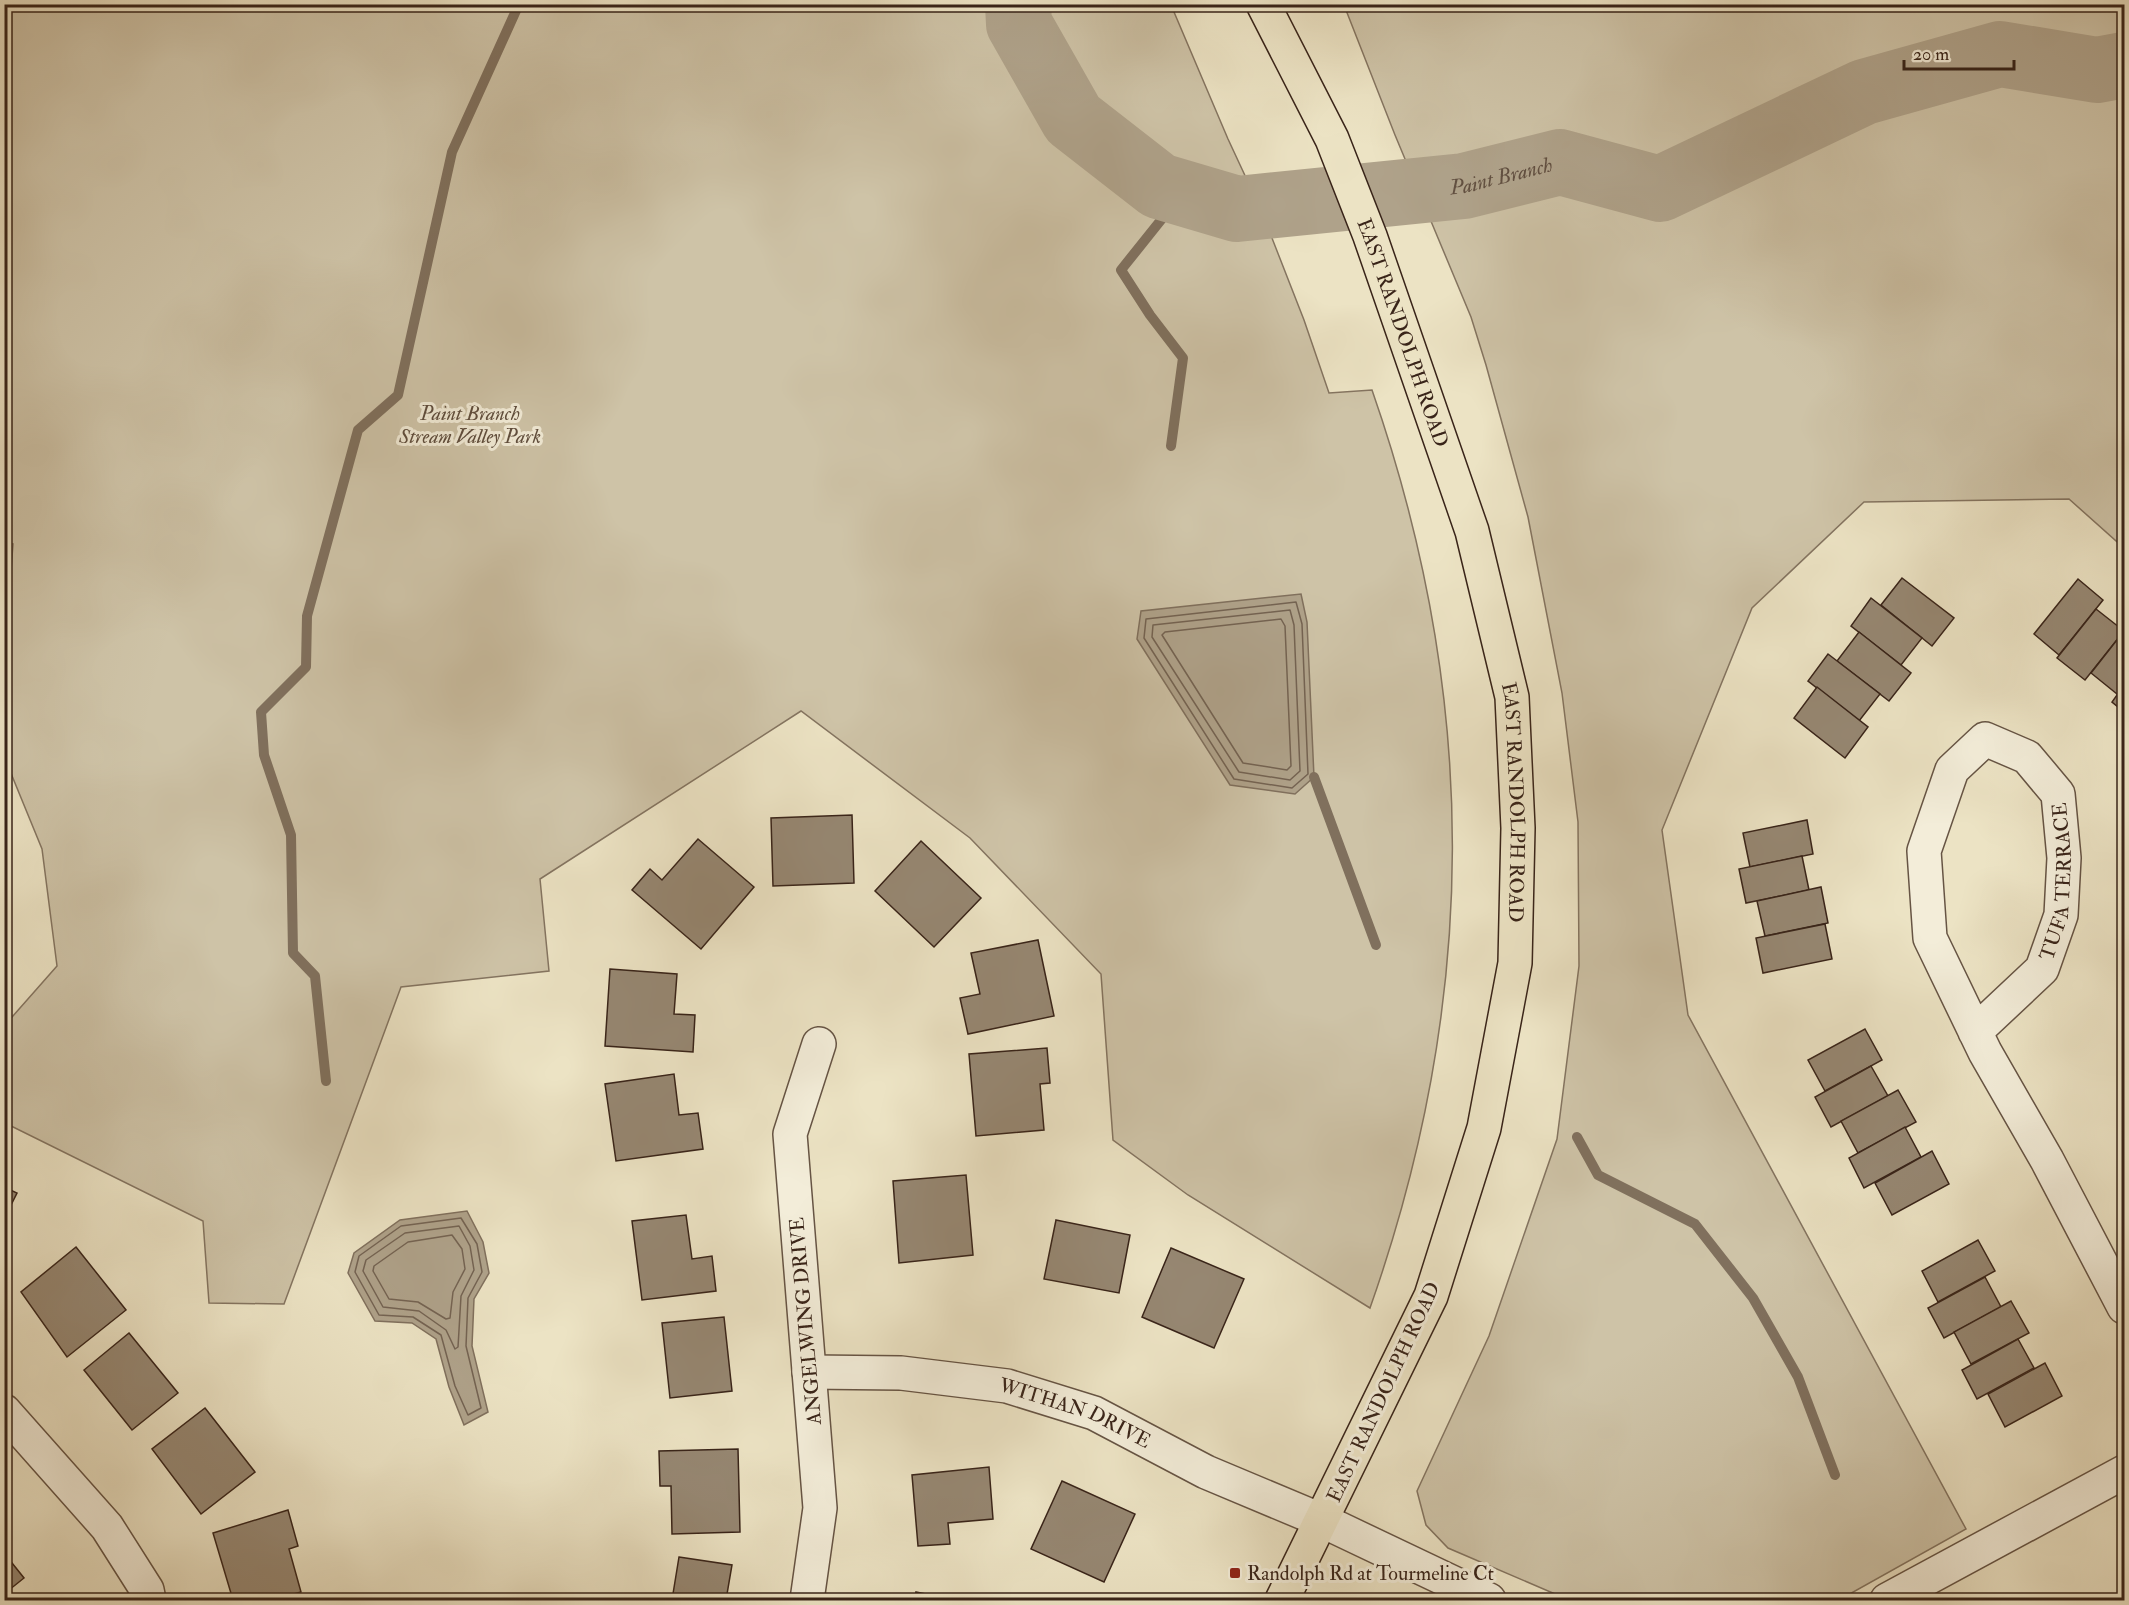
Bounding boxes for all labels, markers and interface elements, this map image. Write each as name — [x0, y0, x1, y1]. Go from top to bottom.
scale bar — [1904, 33, 2014, 71]
text: 20 m — [1913, 43, 1949, 66]
water label: Paint Branch — [1447, 151, 1555, 201]
street label: EAST RANDOLPH ROAD — [1351, 215, 1454, 450]
park label: Paint Branch Stream Valley Park — [398, 401, 541, 449]
street label: EAST RANDOLPH ROAD — [1496, 680, 1530, 923]
street label: TUFA TERRACE — [2034, 801, 2077, 964]
street label: ANGELWING DRIVE — [784, 1216, 827, 1427]
street label: EAST RANDOLPH ROAD — [1321, 1278, 1446, 1506]
street label: WITHAN DRIVE — [995, 1372, 1155, 1454]
place label: Randolph Rd at Tourmeline Ct — [1247, 1561, 1494, 1587]
marker: Randolph Rd at Tourmeline Ct — [1228, 1566, 1242, 1580]

